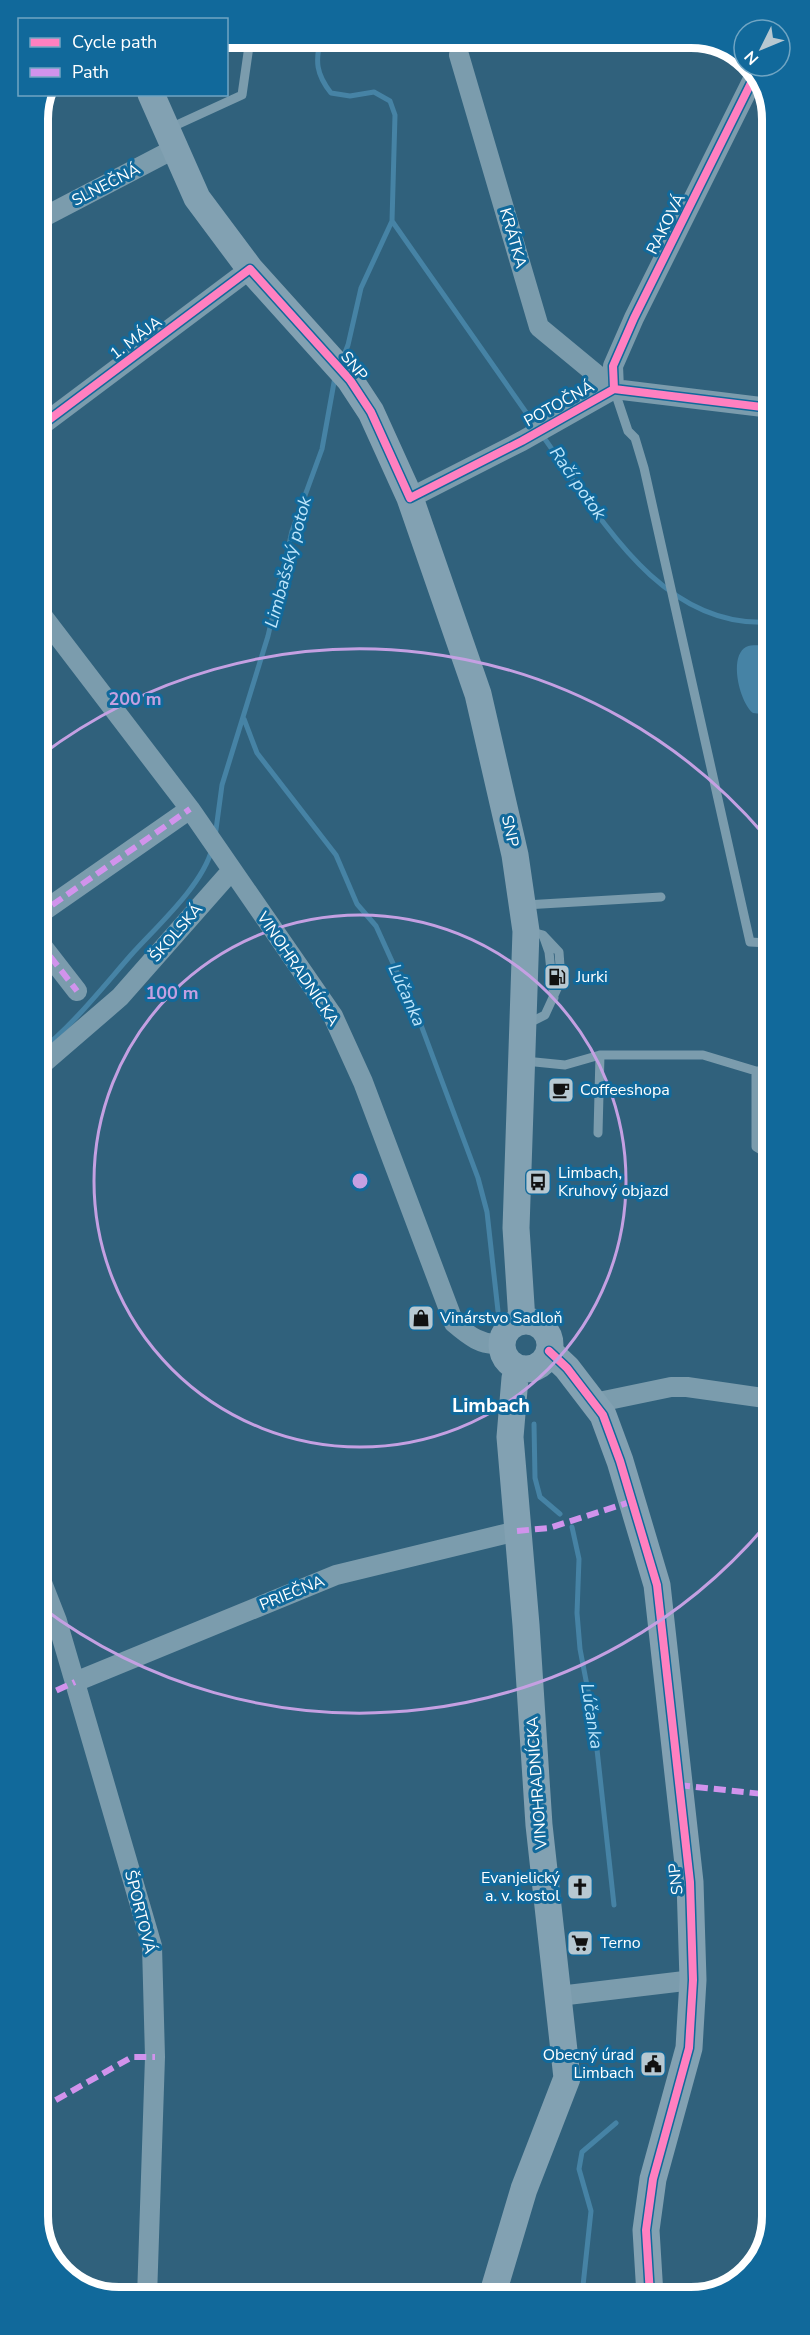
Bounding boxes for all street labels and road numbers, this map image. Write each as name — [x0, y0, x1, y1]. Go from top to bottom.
street label: SLNEČNÁ — [68, 158, 144, 212]
street label: RAKOVÁ — [641, 190, 691, 258]
street label: KRÁTKA — [494, 205, 532, 271]
street label: 1. MÁJA — [105, 311, 167, 365]
street label: SNP — [335, 347, 373, 385]
street label: POTOČNÁ — [520, 376, 598, 432]
street label: SNP — [496, 813, 524, 849]
street label: ŠKOLSKÁ — [144, 899, 208, 967]
street label: VINOHRADNÍCKA — [251, 907, 345, 1031]
street label: PRIEČNA — [256, 1570, 328, 1616]
street label: VINOHRADNÍCKA — [521, 1715, 553, 1851]
street label: SNP — [663, 1862, 689, 1896]
street label: ŠPORTOVÁ — [119, 1868, 161, 1956]

